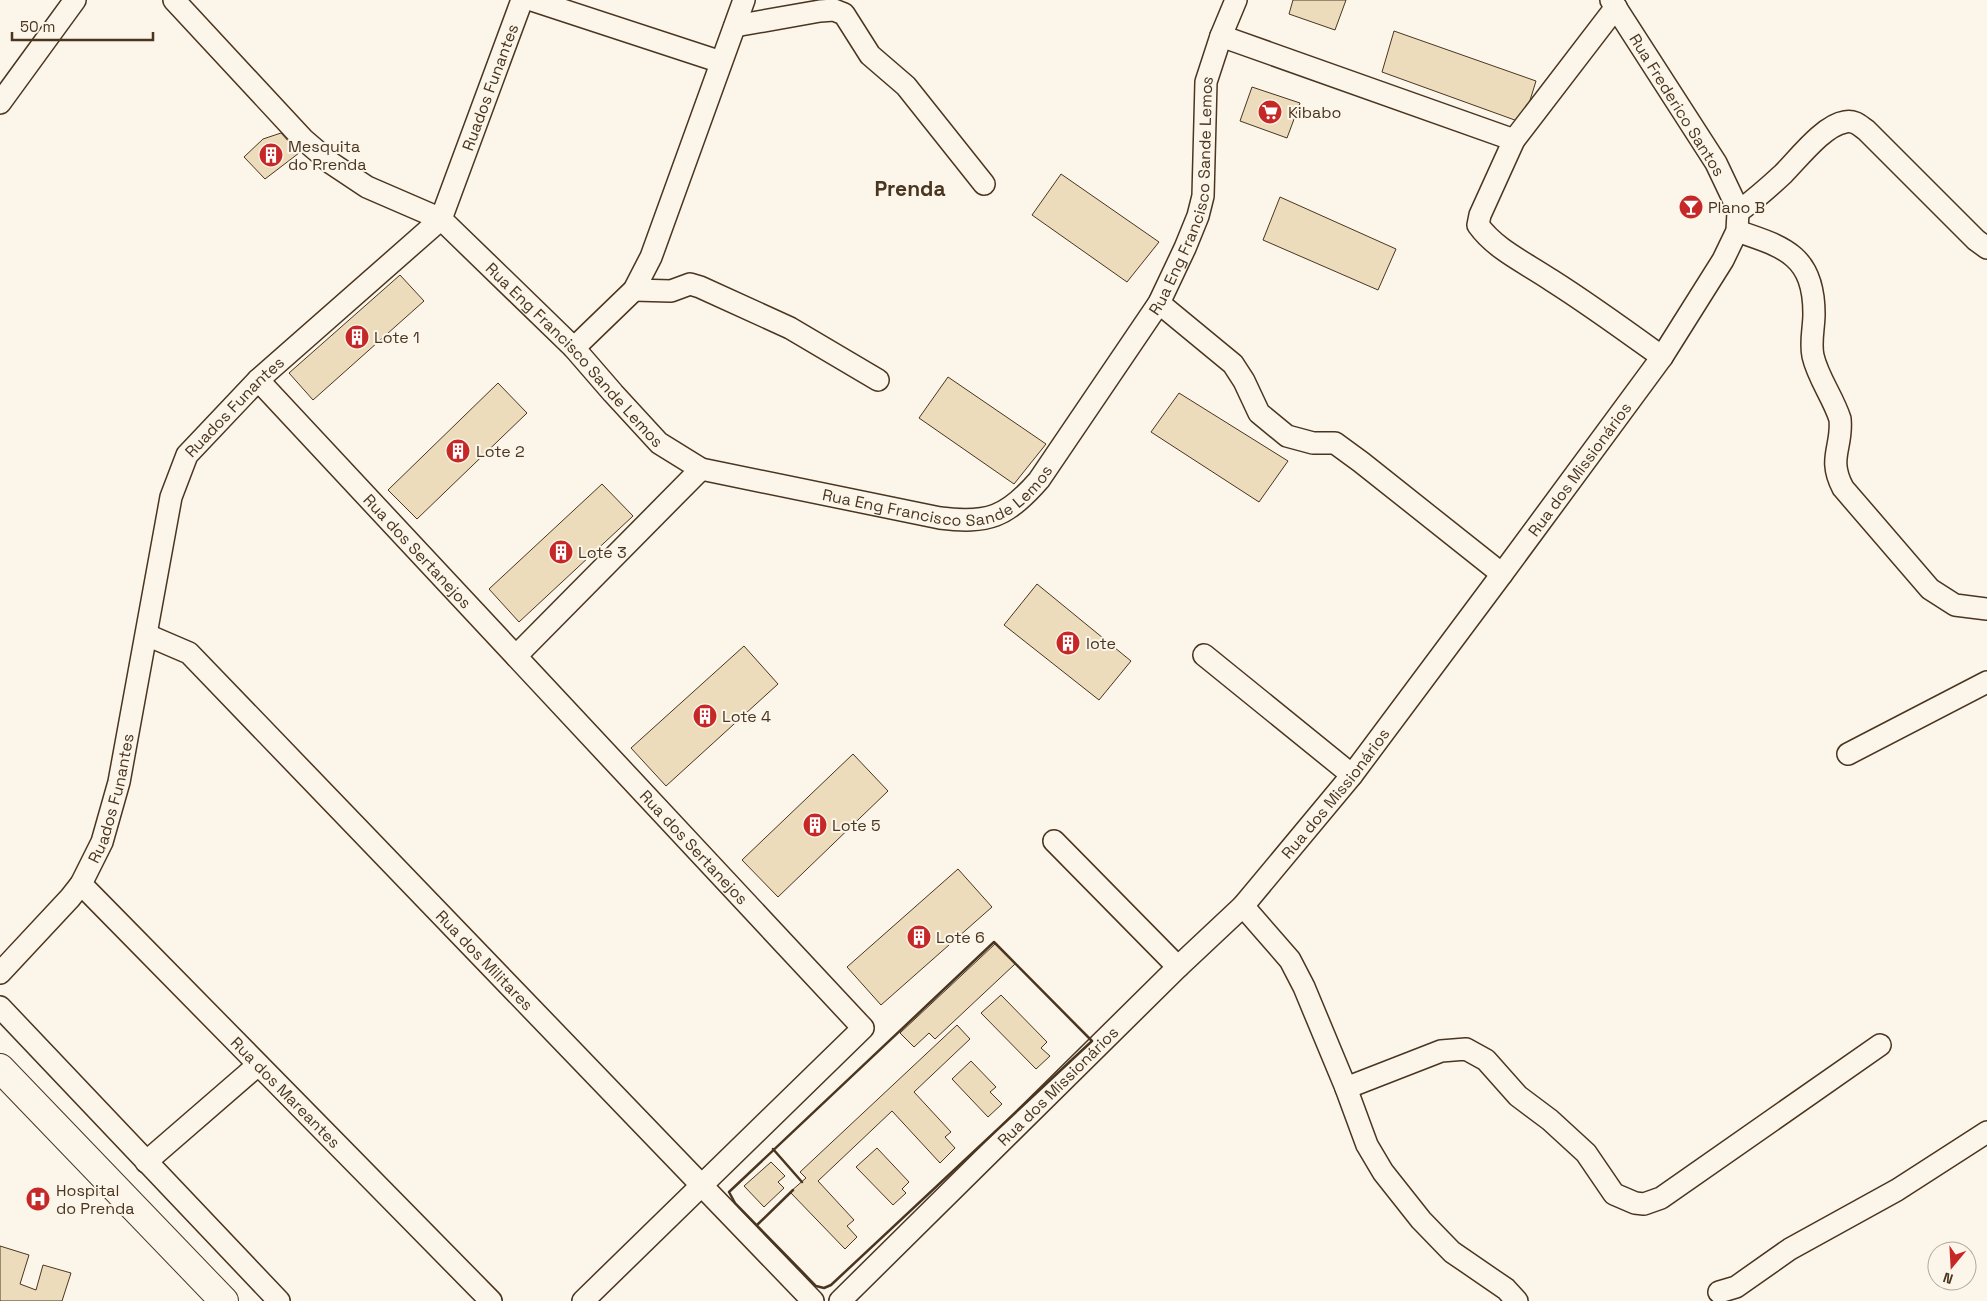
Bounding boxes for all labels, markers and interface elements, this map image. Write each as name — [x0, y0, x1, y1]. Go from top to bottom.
scale bar — [12, 10, 154, 42]
text: 50 m — [20, 17, 55, 36]
street label: Ruados Funantes — [457, 21, 523, 153]
street label: Rua Frederico Santos — [1625, 30, 1729, 180]
street label: Rua Eng Francisco Sande Lemos — [1143, 73, 1218, 319]
supermarket icon: Kibabo — [1257, 99, 1283, 125]
place label: Kibabo — [1288, 102, 1341, 123]
place label: Mesquita do Prenda — [288, 136, 366, 175]
building icon: Mesquita do Prenda — [258, 142, 284, 168]
district label: Prenda — [874, 175, 946, 202]
bar icon: Plano B — [1678, 194, 1704, 220]
place label: Plano B — [1708, 197, 1765, 218]
street label: Rua Eng Francisco Sande Lemos — [481, 258, 668, 452]
building icon: Lote 1 — [344, 324, 370, 350]
place label: Lote 1 — [374, 327, 420, 348]
street label: Ruados Funantes — [180, 352, 288, 462]
street label: Rua dos Missionários — [1523, 398, 1636, 540]
building icon: Lote 2 — [445, 438, 471, 464]
place label: Lote 2 — [476, 441, 525, 462]
street label: Rua Eng Francisco Sande Lemos — [821, 461, 1057, 530]
street label: Rua dos Sertanejos — [359, 489, 476, 613]
building icon: Lote 3 — [548, 539, 574, 565]
place label: Lote 3 — [578, 542, 627, 563]
building icon: lote — [1055, 630, 1081, 656]
place label: lote — [1086, 633, 1116, 654]
building icon: Lote 4 — [692, 703, 718, 729]
place label: Lote 4 — [722, 706, 771, 727]
street label: Rua dos Missionários — [1276, 724, 1394, 863]
street label: Ruados Funantes — [83, 732, 138, 867]
street label: Rua dos Sertanejos — [635, 785, 753, 909]
building icon: Lote 5 — [802, 812, 828, 838]
place label: Lote 5 — [832, 815, 881, 836]
street label: Rua dos Militares — [431, 905, 538, 1015]
building icon: Lote 6 — [906, 924, 932, 950]
place label: Lote 6 — [936, 927, 985, 948]
street label: Rua dos Missionários — [993, 1022, 1123, 1150]
street label: Rua dos Mareantes — [226, 1032, 345, 1152]
place label: Hospital do Prenda — [56, 1180, 134, 1219]
hospital icon: Hospital do Prenda — [25, 1186, 51, 1212]
north arrow — [1927, 1241, 1977, 1291]
text: N — [1941, 1268, 1955, 1288]

